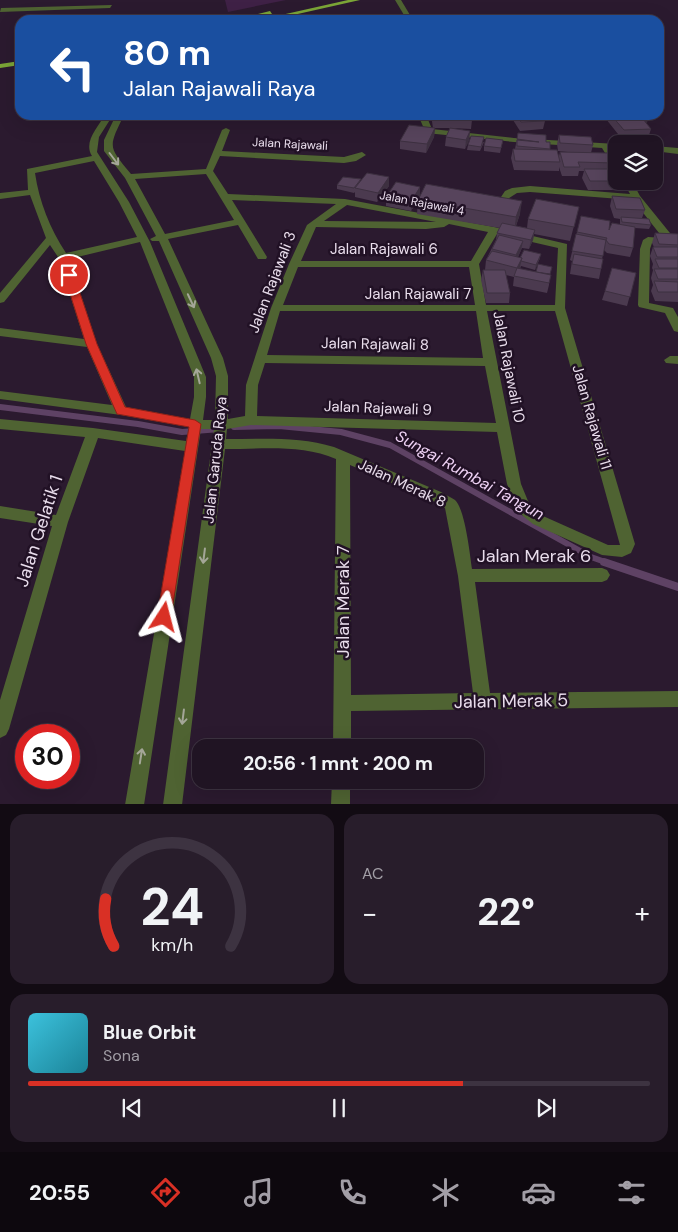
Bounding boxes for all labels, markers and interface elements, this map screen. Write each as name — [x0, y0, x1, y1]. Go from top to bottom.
text: 80 m — [123, 30, 211, 76]
icon: left — [40, 35, 105, 100]
text: Jalan Rajawali Raya — [123, 74, 315, 103]
street label: Jalan Rajawali — [252, 134, 328, 154]
map controls — [608, 135, 663, 190]
button: layers — [608, 135, 663, 190]
one-way arrow — [109, 152, 119, 166]
street label: Jalan Rajawali 4 — [378, 187, 466, 219]
street label: Jalan Rajawali 3 — [243, 228, 301, 336]
street label: Jalan Rajawali 6 — [330, 239, 438, 259]
pin — [48, 254, 90, 296]
icon: arrive — [55, 261, 83, 289]
street label: Jalan Rajawali 7 — [365, 284, 471, 304]
one-way arrow — [187, 293, 197, 308]
street label: Jalan Rajawali 10 — [488, 309, 530, 425]
street label: Jalan Rajawali 8 — [321, 333, 429, 355]
street label: Jalan Rajawali 11 — [568, 362, 616, 472]
one-way arrow — [193, 368, 203, 384]
street label: Jalan Garuda Raya — [198, 395, 232, 525]
street label: Jalan Rajawali 9 — [324, 396, 432, 420]
water label: Sungai Rumbai Tangun — [392, 425, 548, 525]
street label: Jalan Merak 8 — [355, 454, 449, 512]
street label: Jalan Gelatik 1 — [10, 472, 68, 590]
street label: Jalan Merak 6 — [477, 544, 591, 568]
street label: Jalan Merak 7 — [331, 545, 355, 659]
one-way arrow — [199, 547, 209, 563]
position arrow — [137, 590, 189, 642]
street label: Jalan Merak 5 — [454, 688, 568, 714]
one-way arrow — [178, 708, 188, 724]
speed limit sign: 30 — [15, 724, 80, 789]
one-way arrow — [137, 749, 147, 765]
text: 20:56 · 1 mnt · 200 m — [243, 751, 433, 776]
text: AC — [362, 863, 383, 884]
text: 24 — [140, 873, 204, 941]
text: 22° — [477, 887, 535, 937]
text: − — [362, 895, 377, 932]
text: + — [635, 895, 650, 932]
text: km/h — [151, 933, 193, 957]
text: Blue Orbit — [103, 1020, 196, 1045]
text: Sona — [103, 1045, 140, 1066]
icon: previous — [118, 1094, 146, 1122]
icon: pause — [325, 1094, 353, 1122]
icon: next — [532, 1094, 560, 1122]
icon: directions — [148, 1175, 183, 1210]
icon: music — [241, 1175, 276, 1210]
icon: phone — [335, 1175, 370, 1210]
icon: climate — [428, 1175, 463, 1210]
icon: car — [521, 1175, 556, 1210]
icon: filters — [614, 1175, 649, 1210]
text: 20:55 — [29, 1178, 90, 1207]

